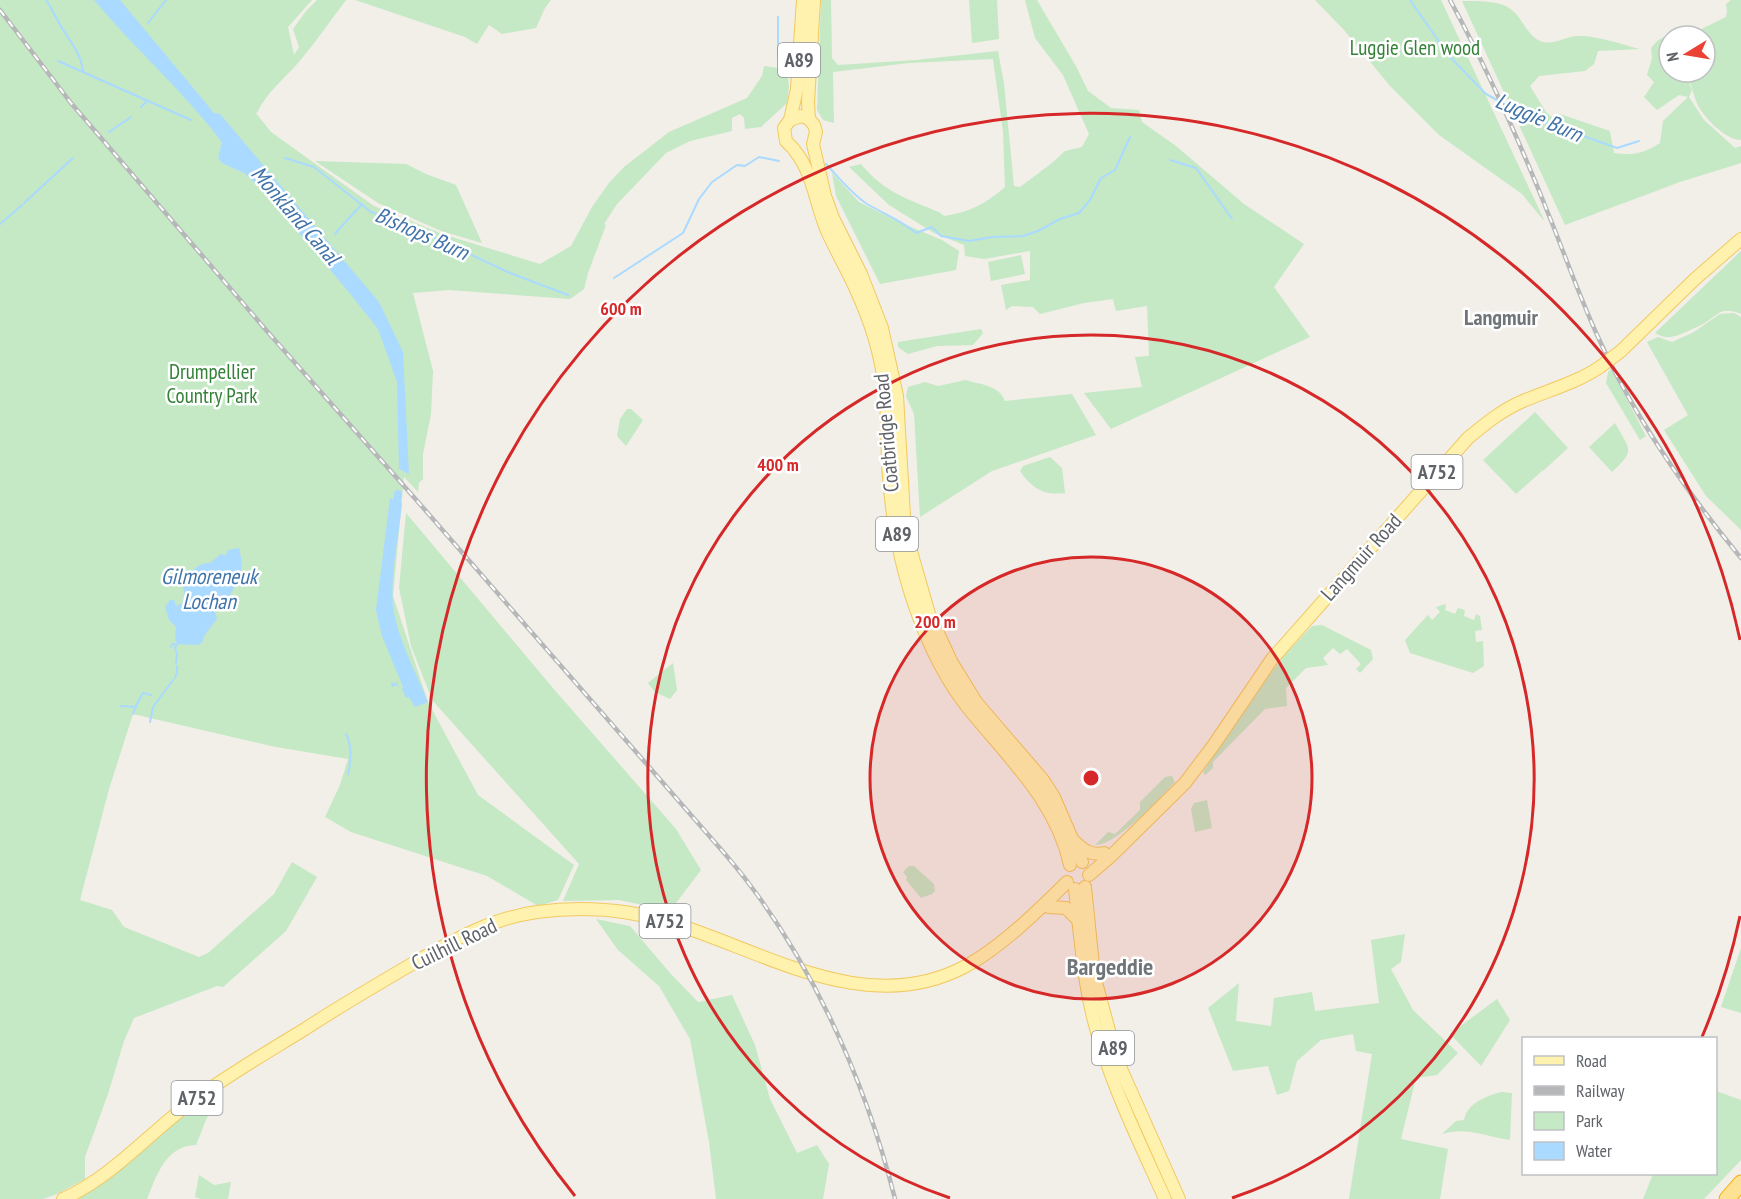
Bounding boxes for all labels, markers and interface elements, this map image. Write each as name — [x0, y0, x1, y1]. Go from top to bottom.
north arrow — [1657, 24, 1717, 84]
park label: Luggie Glen wood — [1350, 34, 1480, 61]
road number: A89 — [778, 43, 820, 77]
text: N — [1662, 51, 1683, 63]
water label: Luggie Burn — [1491, 86, 1588, 148]
water label: Monkland Canal — [246, 160, 348, 272]
water label: Bishops Burn — [371, 200, 474, 266]
text: 600 m — [600, 297, 642, 320]
district label: Langmuir — [1464, 303, 1538, 331]
park label: Drumpellier Country Park — [167, 358, 257, 409]
street label: Coatbridge Road — [867, 373, 905, 493]
text: 400 m — [757, 453, 799, 476]
road number: A752 — [1412, 455, 1462, 489]
street label: Langmuir Road — [1315, 508, 1407, 606]
road number: A89 — [876, 517, 918, 551]
water label: Gilmoreneuk Lochan — [161, 562, 260, 615]
text: 200 m — [914, 610, 956, 633]
centre of rings — [1081, 768, 1101, 788]
road number: A752 — [640, 904, 690, 938]
street label: Cuilhill Road — [407, 912, 501, 976]
district label: Bargeddie — [1067, 951, 1153, 982]
road number: A89 — [1092, 1031, 1134, 1065]
legend — [1522, 1037, 1717, 1175]
text: Road — [1576, 1049, 1607, 1072]
text: Railway — [1576, 1079, 1625, 1102]
road number: A752 — [172, 1081, 222, 1115]
text: Park — [1576, 1109, 1603, 1132]
text: Water — [1576, 1139, 1612, 1162]

